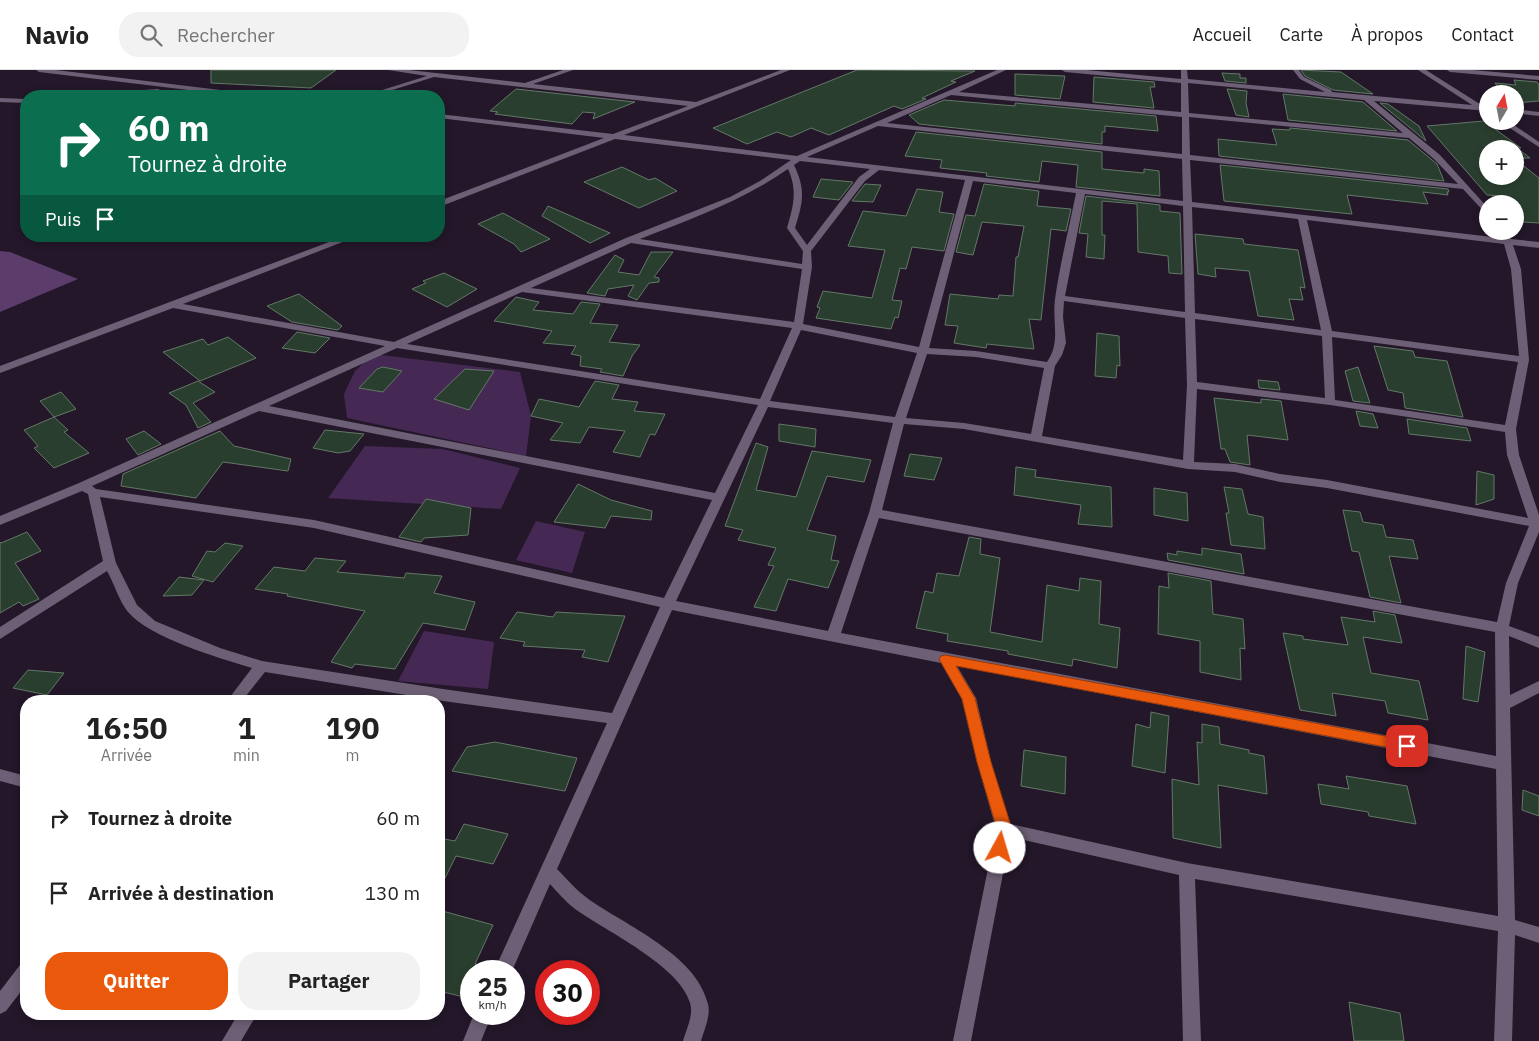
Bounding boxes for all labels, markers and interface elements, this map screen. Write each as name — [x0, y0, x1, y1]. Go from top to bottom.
search box — [119, 12, 469, 57]
text: Navio — [25, 19, 89, 51]
icon: search — [137, 21, 165, 49]
text: Rechercher — [177, 23, 275, 47]
text: Accueil — [1192, 23, 1251, 46]
text: Carte — [1279, 23, 1323, 46]
text: À propos — [1351, 23, 1423, 46]
text: Contact — [1451, 23, 1514, 46]
north arrow — [1479, 85, 1524, 130]
map controls — [1479, 85, 1524, 240]
text: 60 m — [128, 105, 210, 151]
icon: right — [45, 110, 110, 175]
button: + — [1479, 140, 1524, 185]
text: Tournez à droite — [128, 149, 287, 178]
button: − — [1479, 195, 1524, 240]
icon: arrive — [91, 205, 119, 233]
text: Puis — [45, 207, 81, 231]
text: 16:50 — [86, 708, 167, 747]
text: 1 — [237, 708, 255, 747]
text: 190 — [325, 708, 379, 747]
pin — [1386, 725, 1428, 767]
icon: arrive — [1393, 732, 1421, 760]
text: Arrivée — [101, 745, 152, 765]
text: min — [233, 745, 260, 765]
text: m — [345, 745, 359, 765]
icon: right — [45, 804, 73, 832]
text: Tournez à droite — [88, 806, 232, 830]
text: 60 m — [376, 806, 420, 830]
position arrow — [973, 821, 1025, 873]
icon: arrive — [45, 879, 73, 907]
text: Arrivée à destination — [88, 881, 274, 905]
text: 130 m — [365, 881, 420, 905]
button: Quitter — [45, 952, 228, 1010]
button: Partager — [238, 952, 420, 1010]
speed limit sign: 30 — [535, 960, 600, 1025]
text: 25 — [477, 970, 508, 1003]
text: km/h — [478, 997, 507, 1012]

